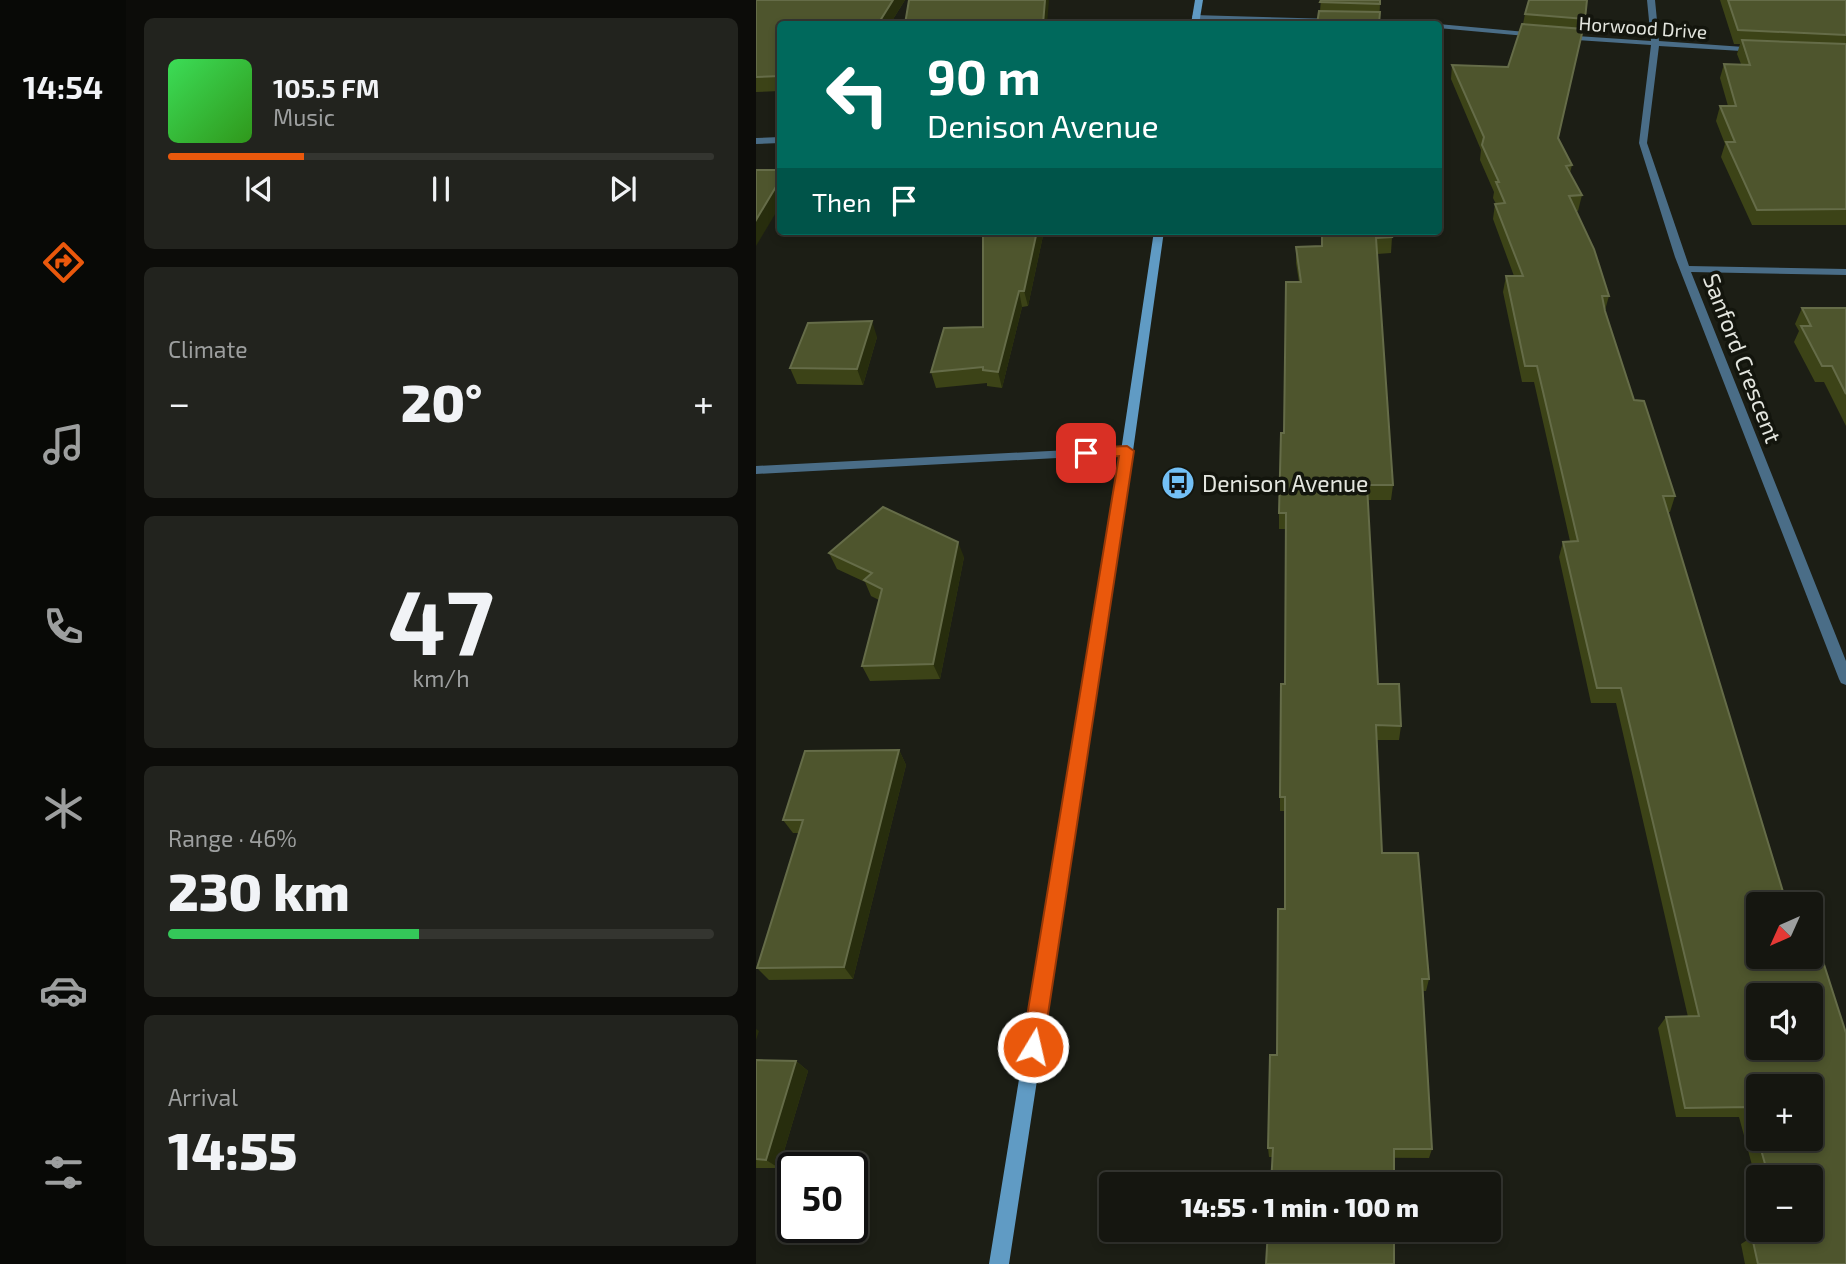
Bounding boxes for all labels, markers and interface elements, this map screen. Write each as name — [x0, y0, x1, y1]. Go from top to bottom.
street label: Horwood Drive — [1578, 11, 1708, 43]
text: 90 m — [927, 46, 1041, 105]
icon: left — [812, 49, 903, 140]
text: 14:54 — [23, 67, 103, 105]
text: 105.5 FM — [273, 72, 380, 103]
text: Music — [273, 103, 335, 131]
text: Denison Avenue — [927, 106, 1159, 144]
icon: previous — [240, 170, 278, 208]
icon: pause — [422, 170, 460, 208]
icon: next — [604, 170, 642, 208]
icon: arrive — [885, 182, 923, 220]
text: Then — [812, 186, 871, 217]
icon: directions — [39, 238, 88, 287]
street label: Sanford Crescent — [1698, 269, 1788, 447]
text: Climate — [168, 335, 248, 363]
text: 20° — [401, 370, 482, 432]
text: − — [168, 379, 190, 425]
text: + — [693, 379, 714, 425]
icon: music — [39, 420, 88, 469]
pin — [1056, 423, 1116, 483]
icon: arrive — [1067, 434, 1105, 472]
bus stop icon: Denison Avenue — [1159, 464, 1197, 502]
place label: Denison Avenue — [1202, 469, 1368, 497]
text: 47 — [388, 564, 494, 673]
icon: phone — [39, 602, 88, 651]
text: km/h — [412, 664, 470, 692]
icon: climate — [39, 784, 88, 833]
text: Range · 46% — [168, 824, 297, 852]
text: 230 km — [168, 859, 350, 921]
north arrow — [1746, 892, 1824, 970]
map controls — [1746, 892, 1823, 1242]
icon: car — [39, 966, 88, 1015]
button: sound — [1746, 983, 1823, 1060]
position arrow — [996, 1010, 1070, 1084]
button: + — [1746, 1074, 1823, 1151]
text: Arrival — [168, 1083, 238, 1111]
text: 14:55 — [168, 1118, 297, 1180]
icon: filters — [39, 1148, 88, 1197]
speed limit sign: 50 — [777, 1152, 868, 1243]
button: − — [1746, 1165, 1823, 1242]
text: 14:55 · 1 min · 100 m — [1181, 1191, 1419, 1222]

